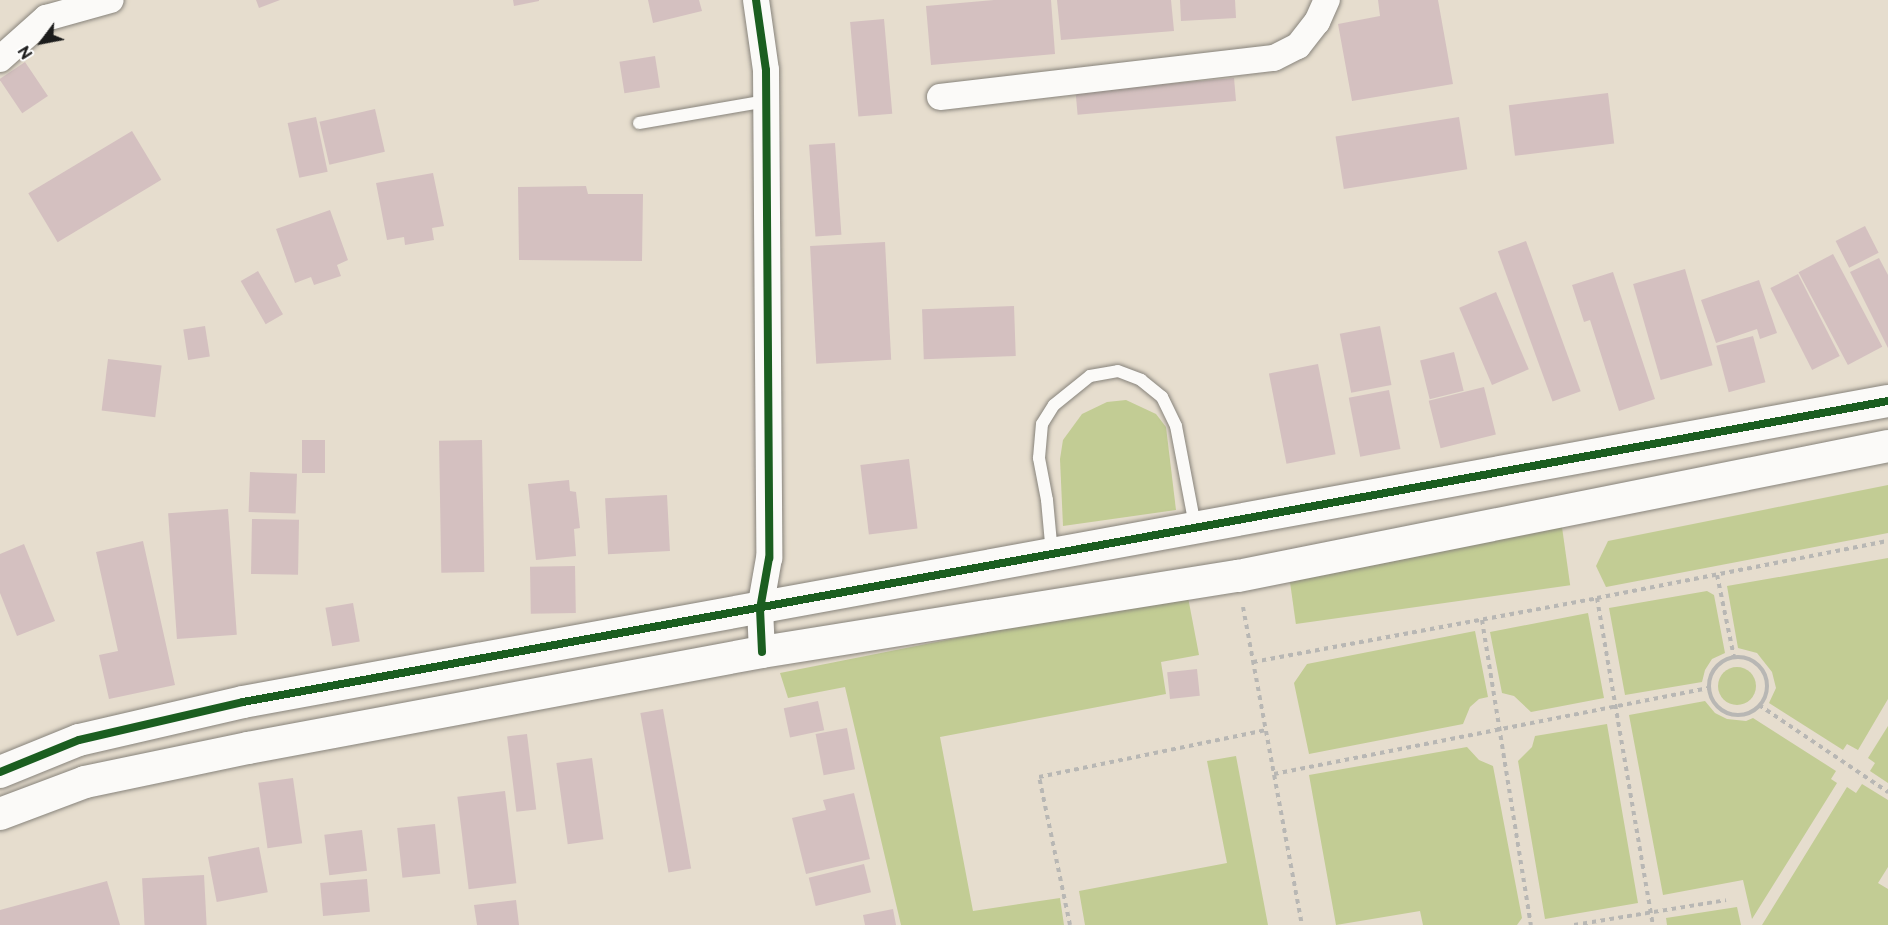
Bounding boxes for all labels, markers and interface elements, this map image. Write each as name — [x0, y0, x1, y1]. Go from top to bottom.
north arrow — [12, 12, 72, 72]
text: N — [15, 42, 38, 62]

